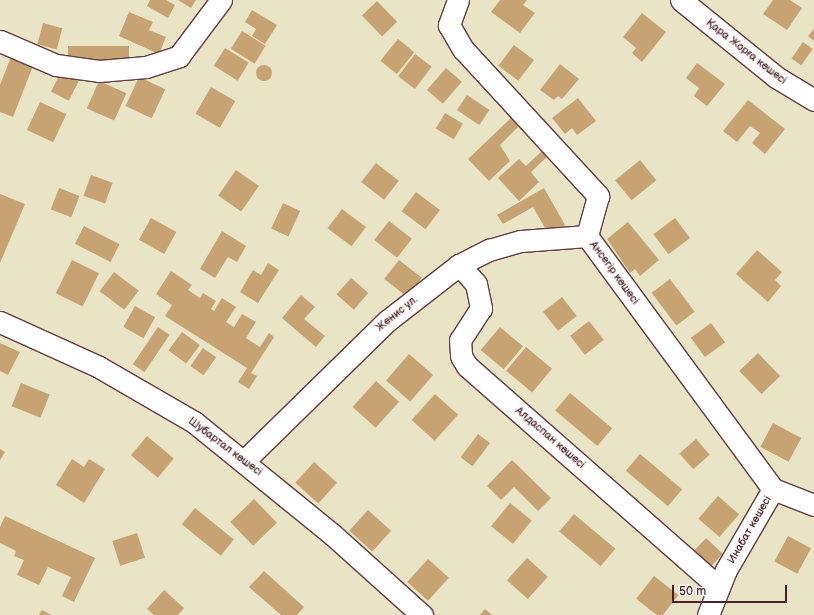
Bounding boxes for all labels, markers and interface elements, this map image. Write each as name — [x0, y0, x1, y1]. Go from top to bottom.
street label: Қара Жорға көшесі — [703, 16, 789, 88]
street label: Ансегір көшесі — [587, 239, 641, 307]
street label: Женис ул. — [373, 293, 421, 335]
street label: Алдаспан көшесі — [512, 404, 588, 472]
street label: Шубартал көшесі — [185, 415, 265, 479]
street label: Инабат көшесі — [725, 494, 775, 566]
scale bar — [674, 577, 789, 603]
text: 50 m — [679, 584, 706, 599]

